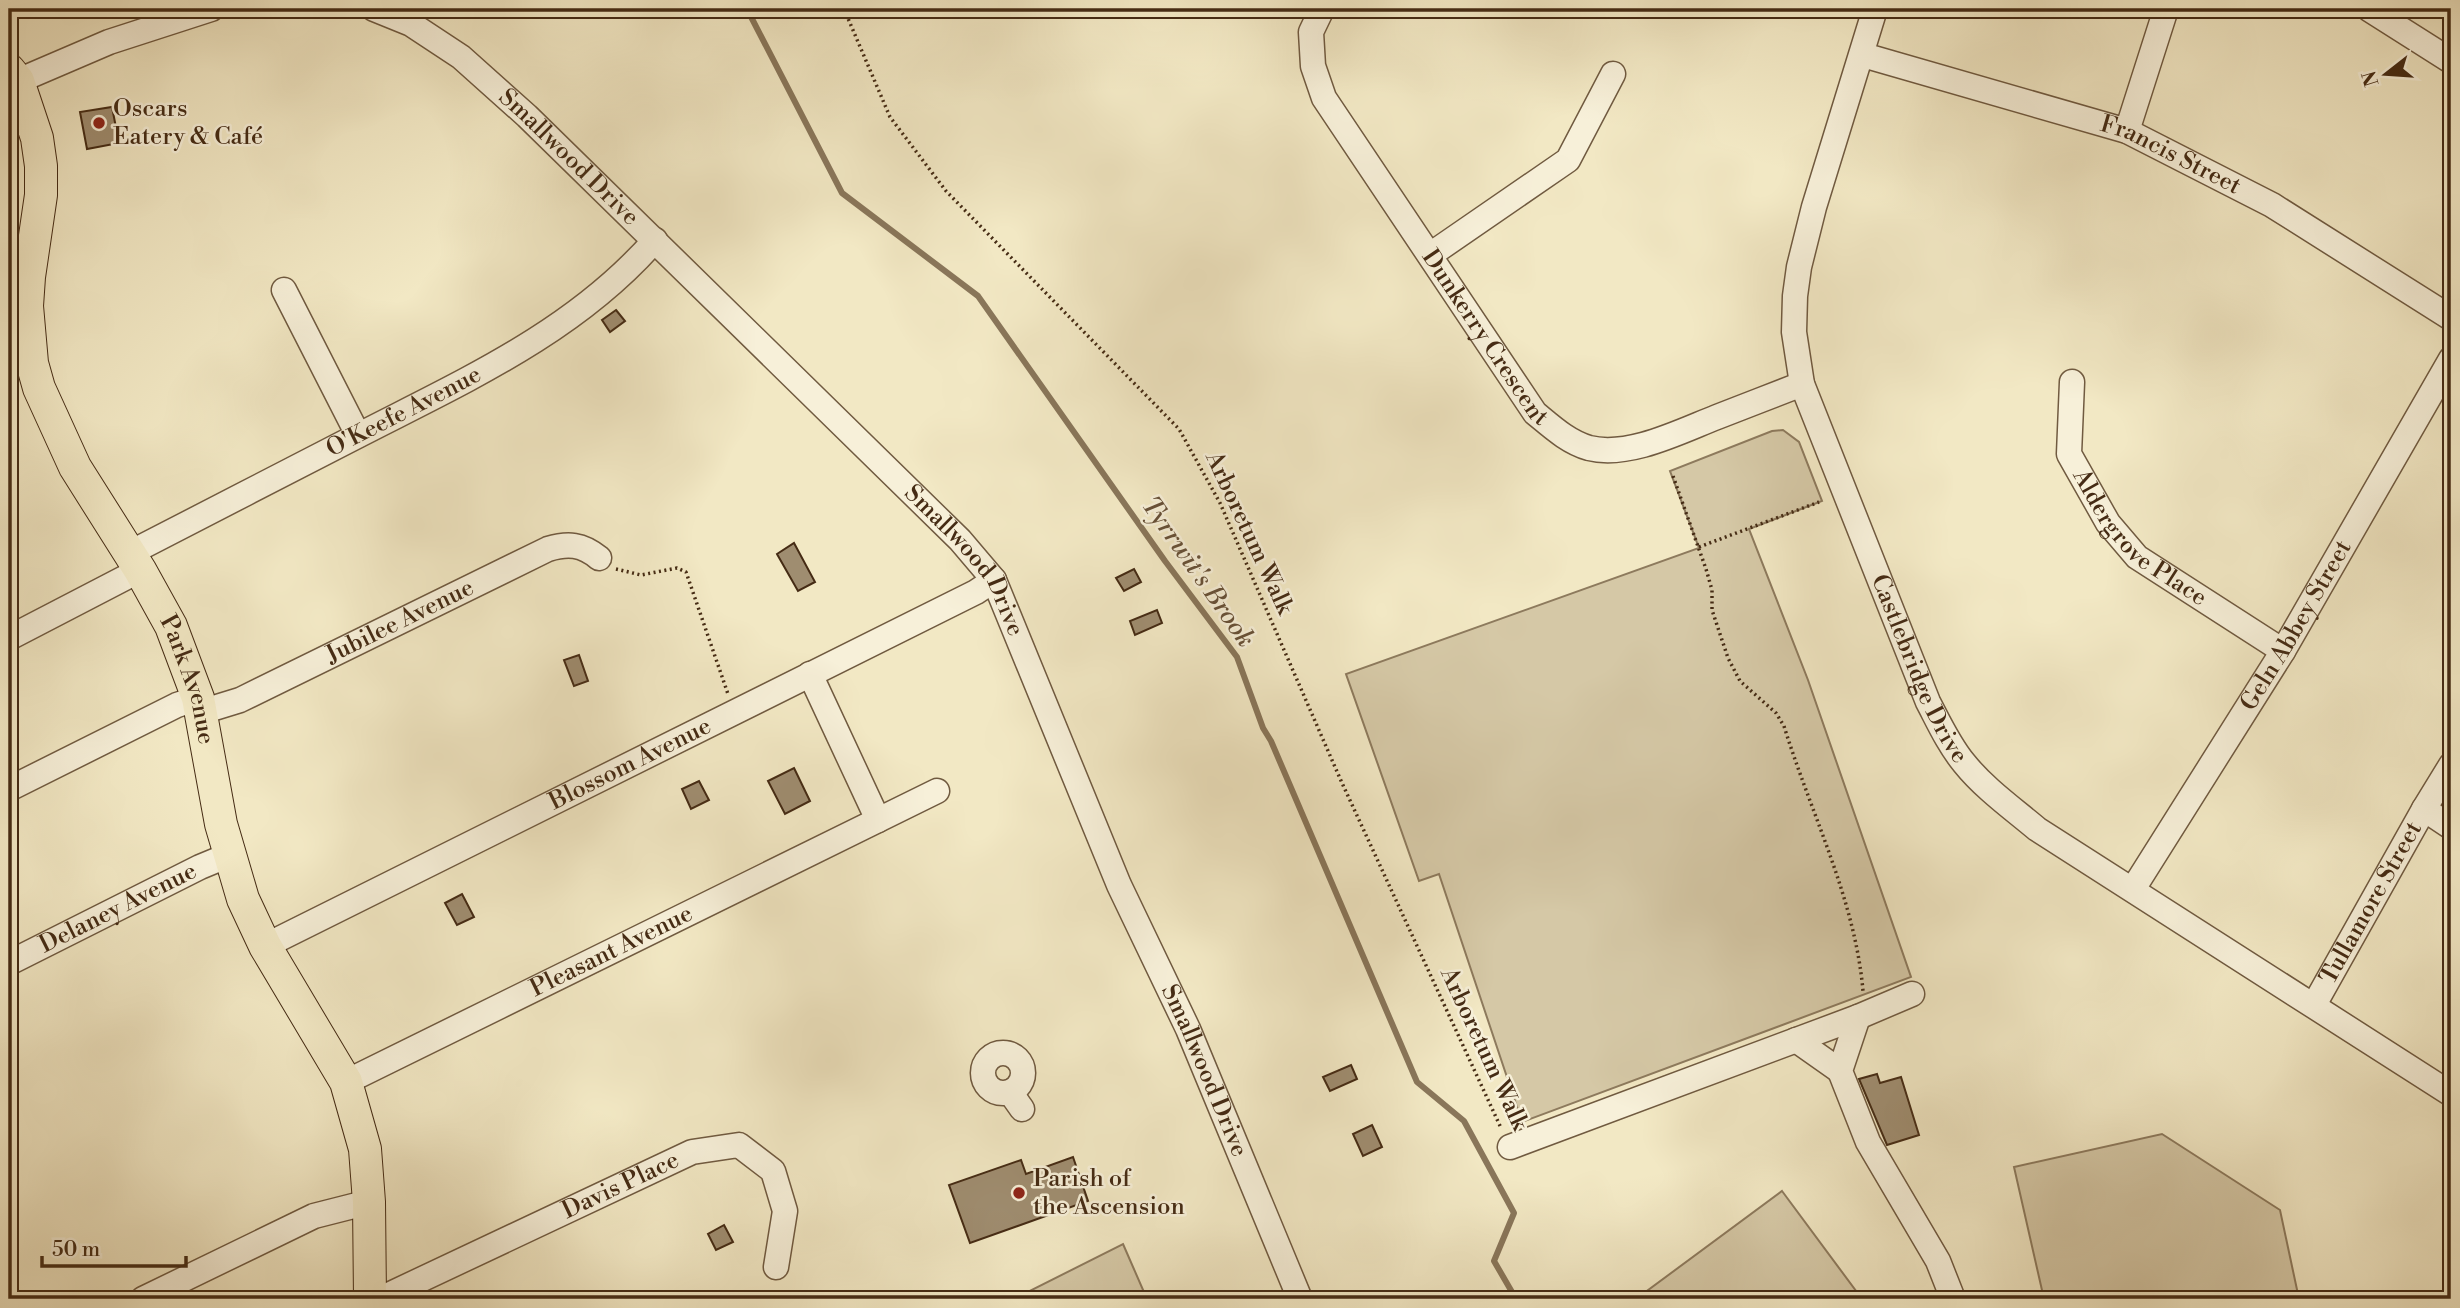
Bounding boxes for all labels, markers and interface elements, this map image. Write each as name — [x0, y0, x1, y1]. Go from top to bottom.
north arrow — [2352, 38, 2422, 108]
text: N — [2357, 68, 2384, 89]
street label: Smallwood Drive — [492, 83, 645, 232]
place label: Oscars Eatery & Café — [113, 94, 263, 152]
street label: Francis Street — [2097, 109, 2246, 202]
marker: Oscars Eatery & Café — [91, 115, 107, 131]
street label: Dunkerry Crescent — [1415, 244, 1555, 433]
street label: O'Keefe Avenue — [321, 360, 487, 464]
street label: Arboretum Walk — [1198, 446, 1300, 621]
street label: Aldergrove Place — [2065, 463, 2212, 613]
street label: Smallwood Drive — [898, 479, 1030, 640]
water label: Tyrrwit's Brook — [1134, 490, 1262, 654]
street label: Geln Abbey Street — [2234, 534, 2359, 717]
street label: Castlebridge Drive — [1864, 570, 1974, 770]
street label: Jubilee Avenue — [320, 573, 479, 671]
street label: Park Avenue — [153, 610, 221, 747]
street label: Blossom Avenue — [543, 711, 716, 818]
street label: Tullamore Street — [2314, 816, 2429, 990]
street label: Delaney Avenue — [34, 856, 202, 960]
street label: Pleasant Avenue — [525, 899, 698, 1004]
street label: Arboretum Walk — [1433, 962, 1535, 1137]
street label: Smallwood Drive — [1154, 980, 1254, 1161]
street label: Davis Place — [557, 1145, 684, 1226]
place label: Parish of the Ascension — [1033, 1164, 1185, 1222]
marker: Parish of the Ascension — [1011, 1185, 1027, 1201]
scale bar — [42, 1224, 186, 1268]
text: 50 m — [52, 1237, 100, 1263]

